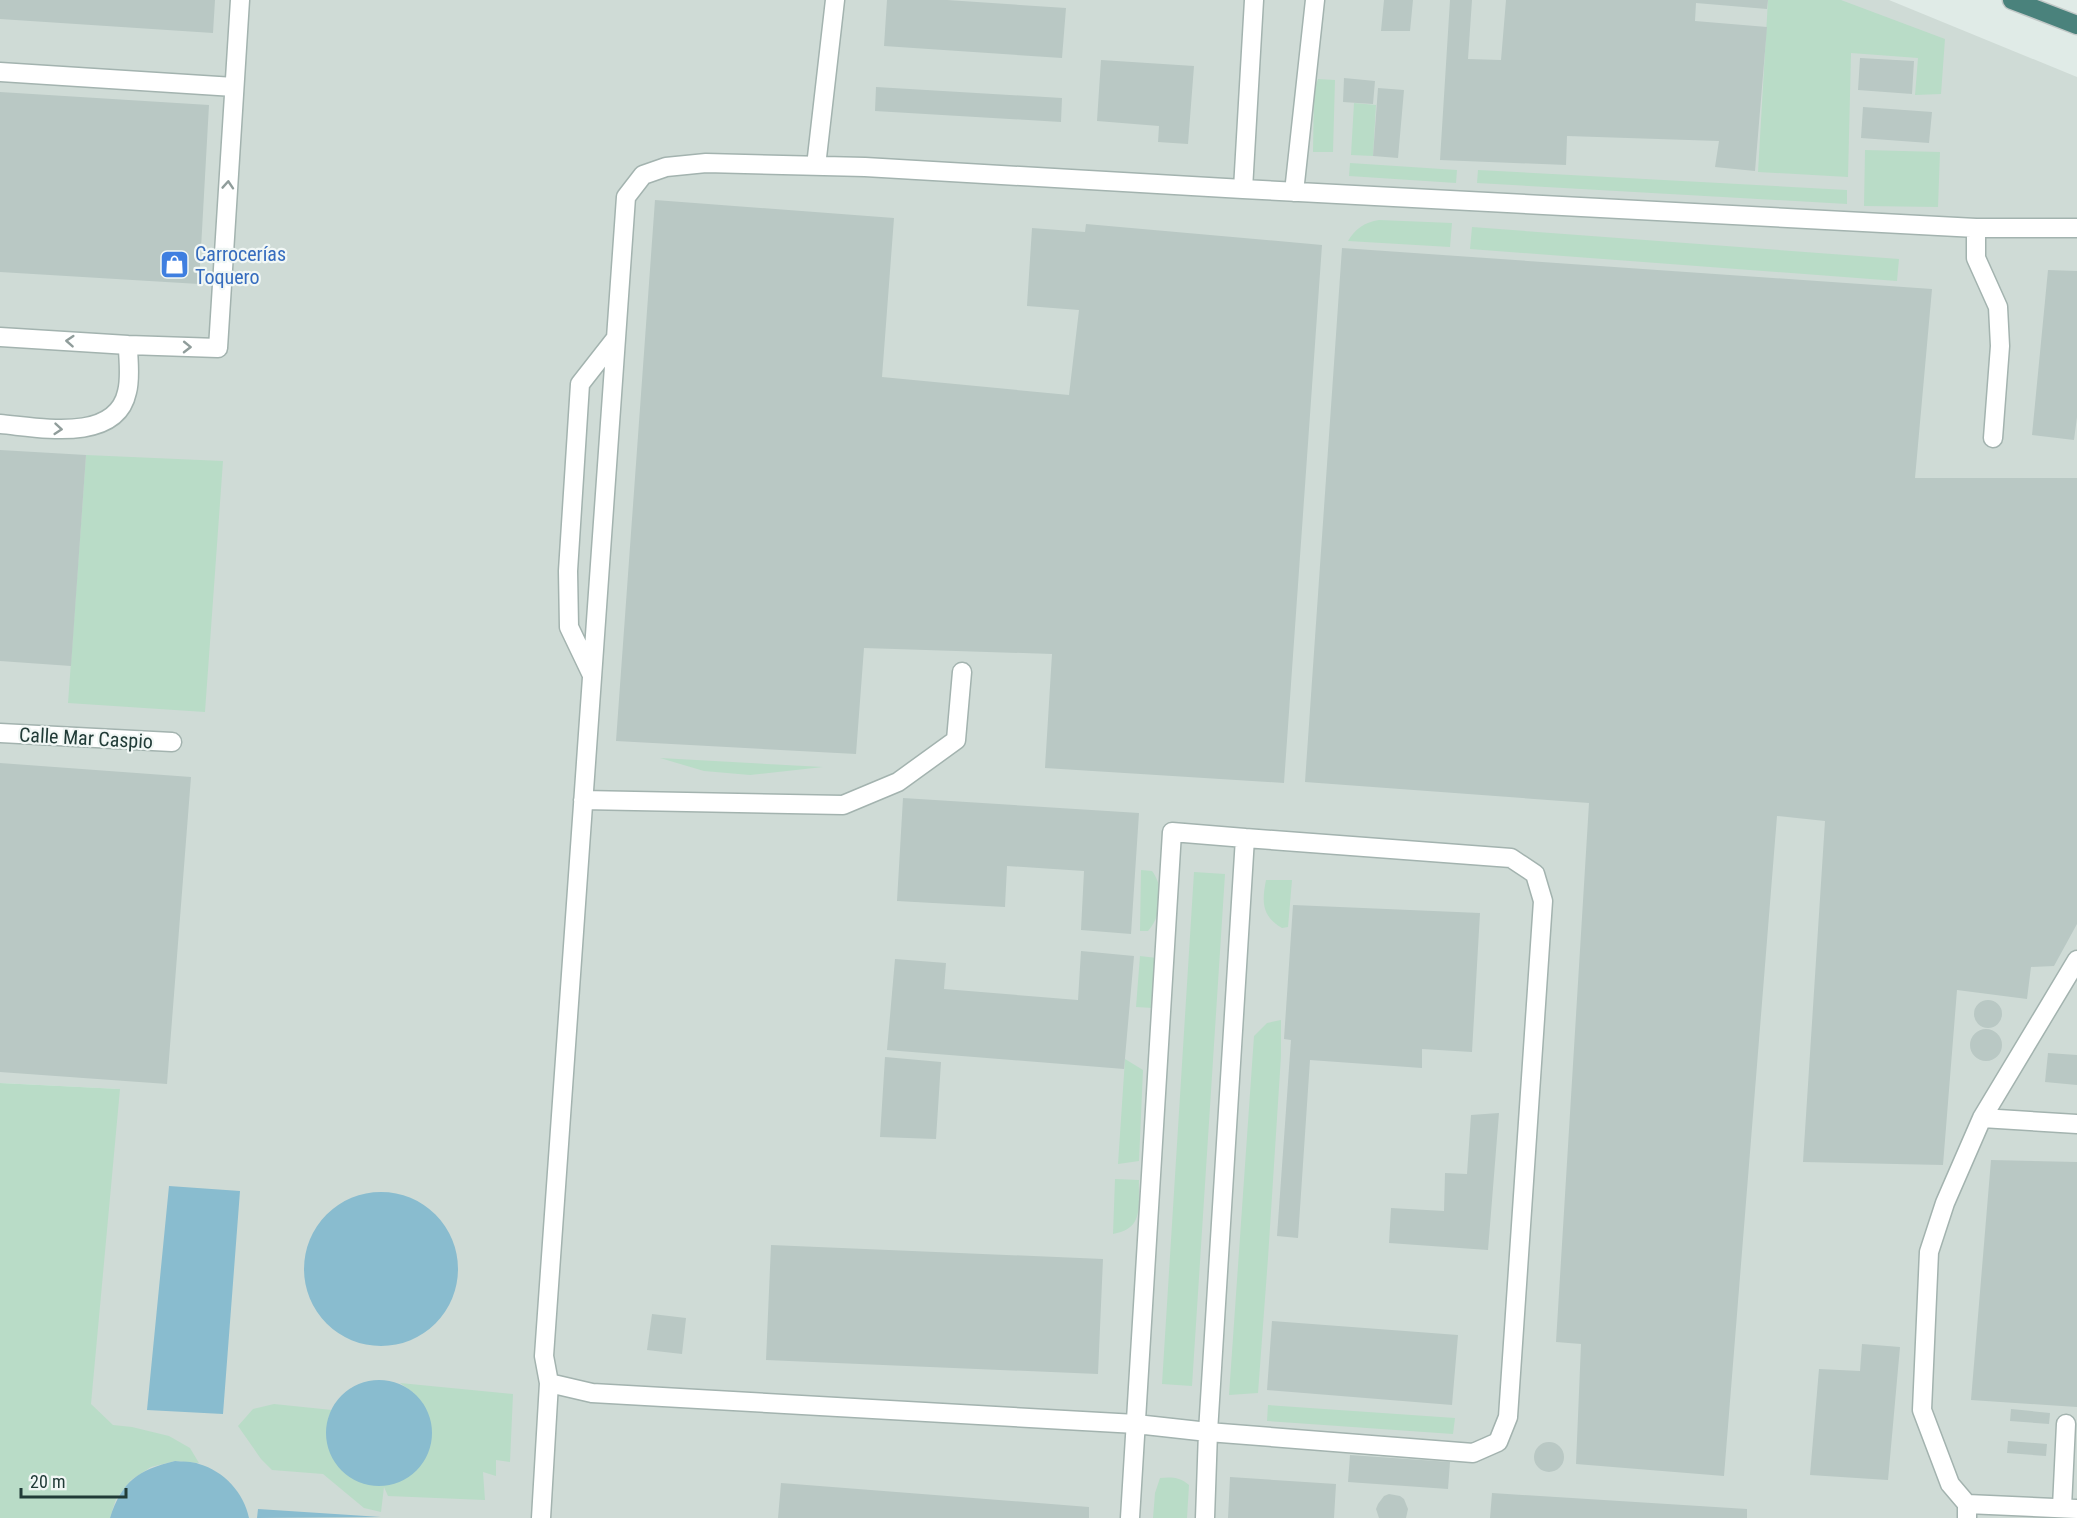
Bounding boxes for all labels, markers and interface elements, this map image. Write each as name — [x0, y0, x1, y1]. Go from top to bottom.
one-way arrow — [222, 180, 235, 189]
place label: Carrocerías Toquero — [195, 242, 286, 289]
shop icon: Carrocerías Toquero — [158, 249, 190, 281]
one-way arrow — [65, 335, 74, 348]
one-way arrow — [182, 340, 191, 353]
one-way arrow — [54, 422, 63, 435]
street label: Calle Mar Caspio — [18, 723, 154, 753]
scale bar — [21, 1461, 126, 1499]
text: 20 m — [30, 1471, 65, 1492]

